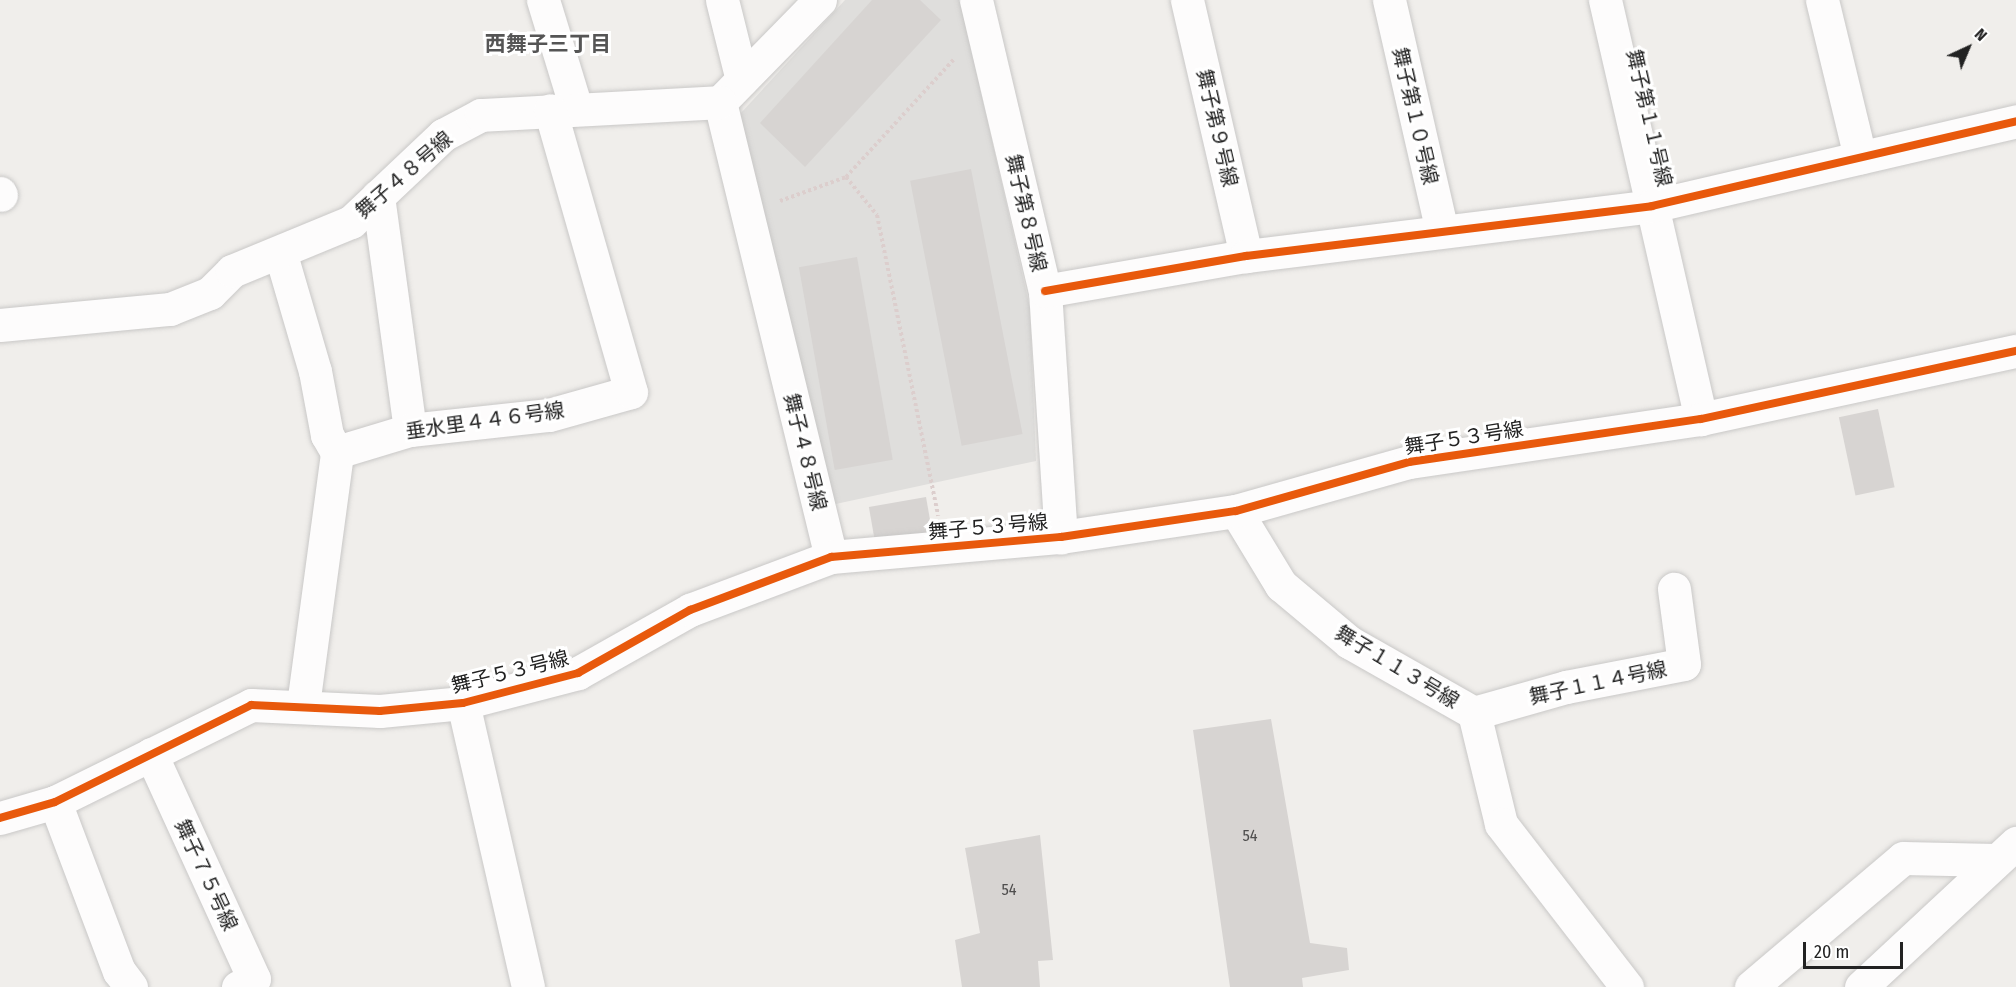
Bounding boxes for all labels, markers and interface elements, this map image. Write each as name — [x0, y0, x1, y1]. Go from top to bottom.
north arrow — [1938, 18, 1998, 78]
text: N — [1971, 25, 1991, 45]
district label: 西舞子三丁目 — [485, 31, 611, 57]
street label: 舞子第１０号線 — [1388, 45, 1442, 187]
street label: 舞子第１１号線 — [1622, 47, 1676, 189]
street label: 舞子第９号線 — [1192, 67, 1242, 189]
street label: 舞子４８号線 — [351, 127, 457, 223]
street label: 舞子第８号線 — [1001, 152, 1051, 274]
street label: 舞子４８号線 — [779, 391, 831, 513]
street label: 垂水里４４６号線 — [404, 398, 566, 444]
street label: 舞子５３号線 — [1403, 417, 1525, 459]
street label: 舞子５３号線 — [927, 510, 1049, 544]
street label: 舞子１１３号線 — [1331, 621, 1463, 713]
street label: 舞子５３号線 — [449, 646, 571, 698]
street label: 舞子１１４号線 — [1527, 657, 1669, 709]
street label: 舞子７５号線 — [170, 816, 242, 934]
house number: 54 — [1242, 826, 1258, 846]
house number: 54 — [1001, 880, 1017, 900]
scale bar — [1806, 930, 1906, 968]
text: 20 m — [1814, 941, 1849, 963]

